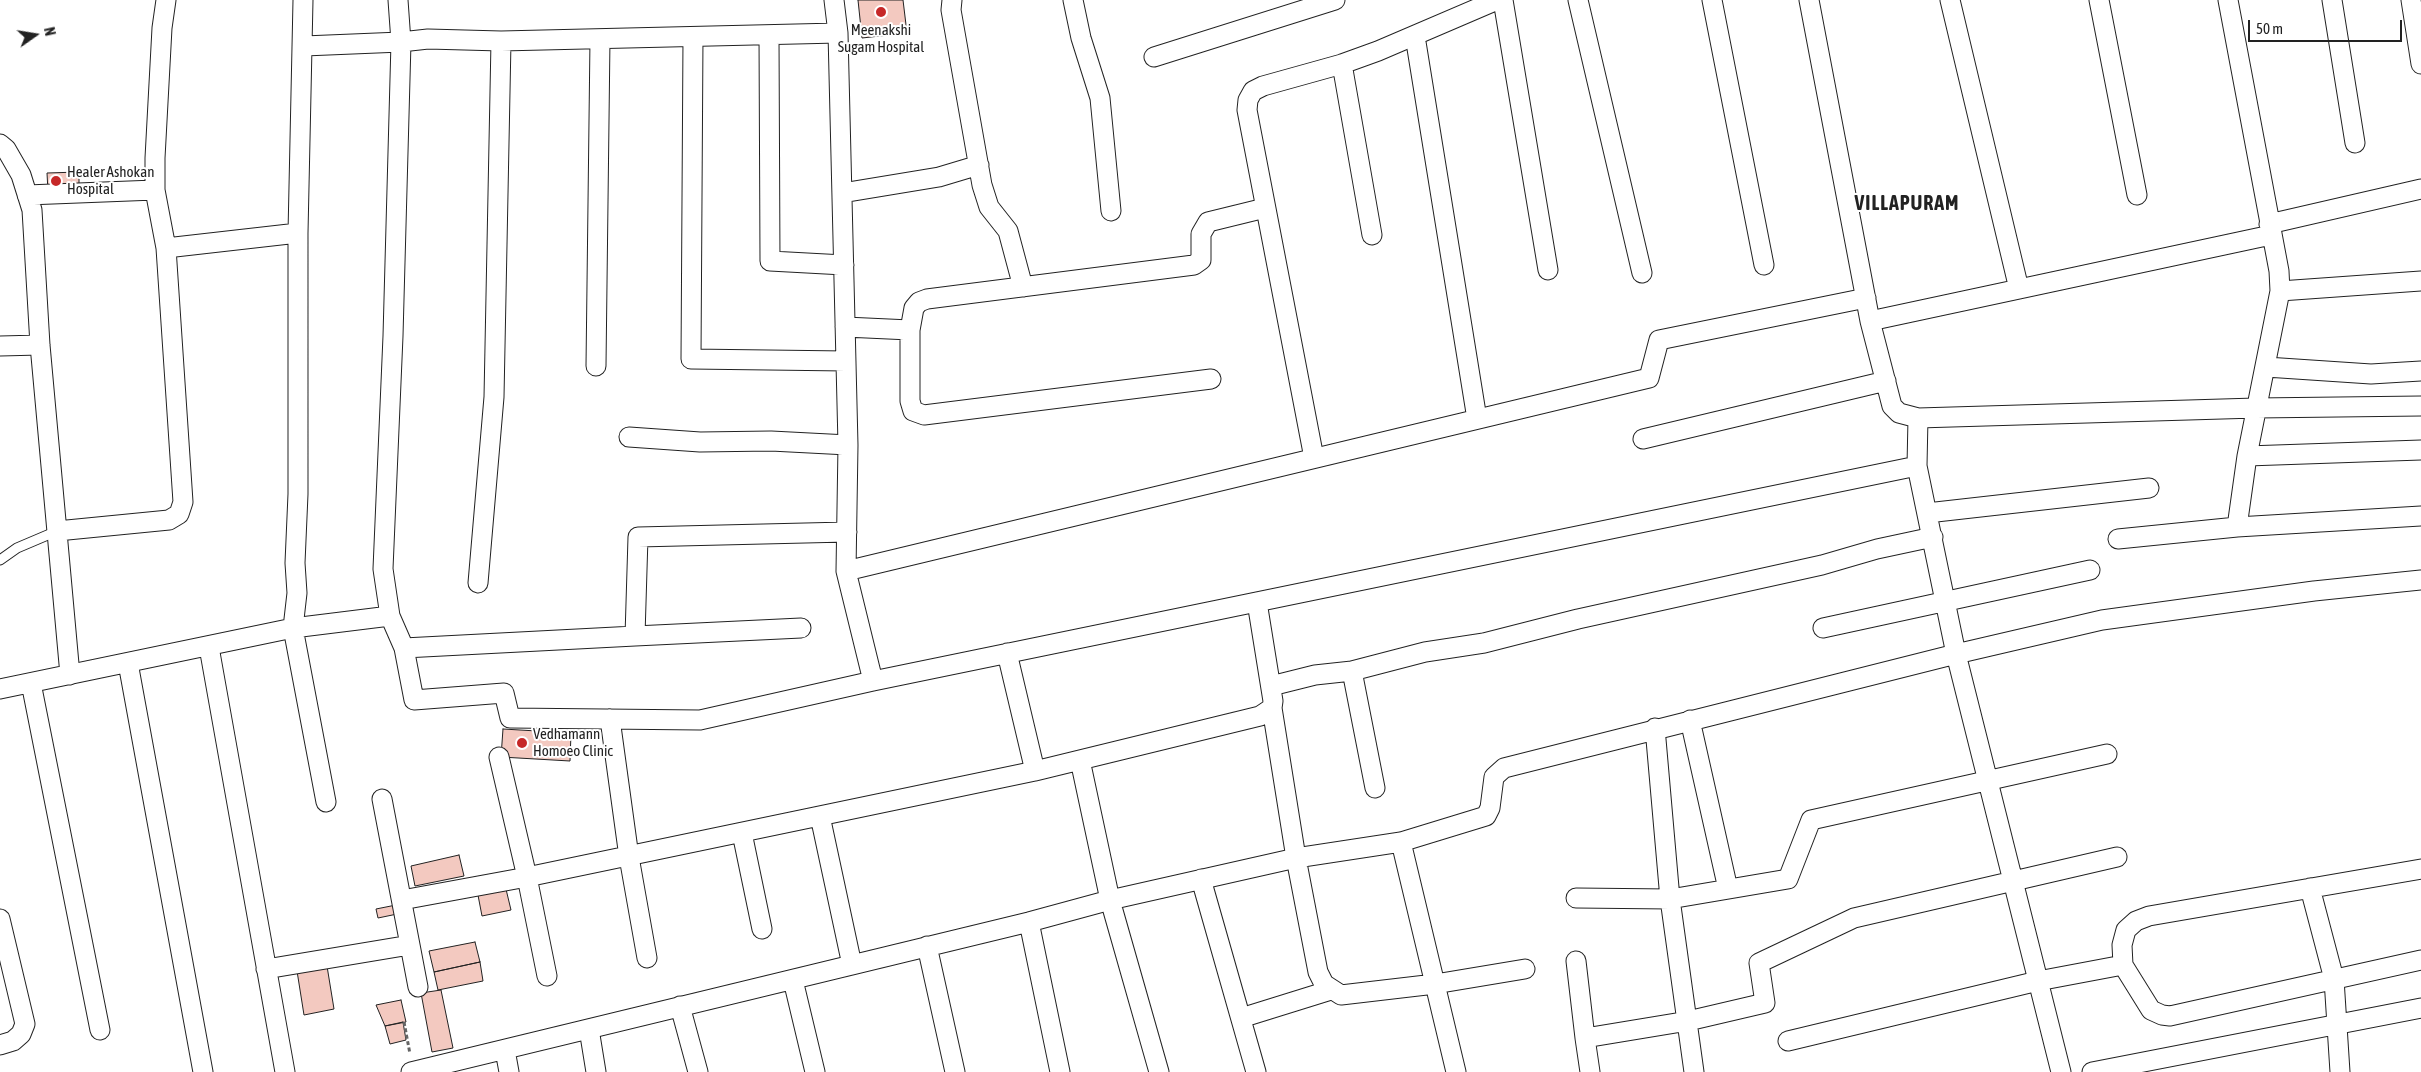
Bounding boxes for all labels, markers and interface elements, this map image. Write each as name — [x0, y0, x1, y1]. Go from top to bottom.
marker: Meenakshi Sugam Hospital — [874, 5, 888, 19]
north arrow — [10, 10, 60, 60]
scale bar — [2251, 10, 2405, 42]
text: 50 m — [2256, 20, 2283, 37]
place label: Meenakshi Sugam Hospital — [838, 21, 924, 56]
text: N — [41, 26, 58, 37]
place label: Healer Ashokan Hospital — [67, 163, 154, 198]
marker: Healer Ashokan Hospital — [49, 174, 63, 188]
district label: VILLAPURAM — [1853, 192, 1961, 216]
place label: Vedhamann Homoeo Clinic — [533, 725, 613, 760]
marker: Vedhamann Homoeo Clinic — [515, 736, 529, 750]

